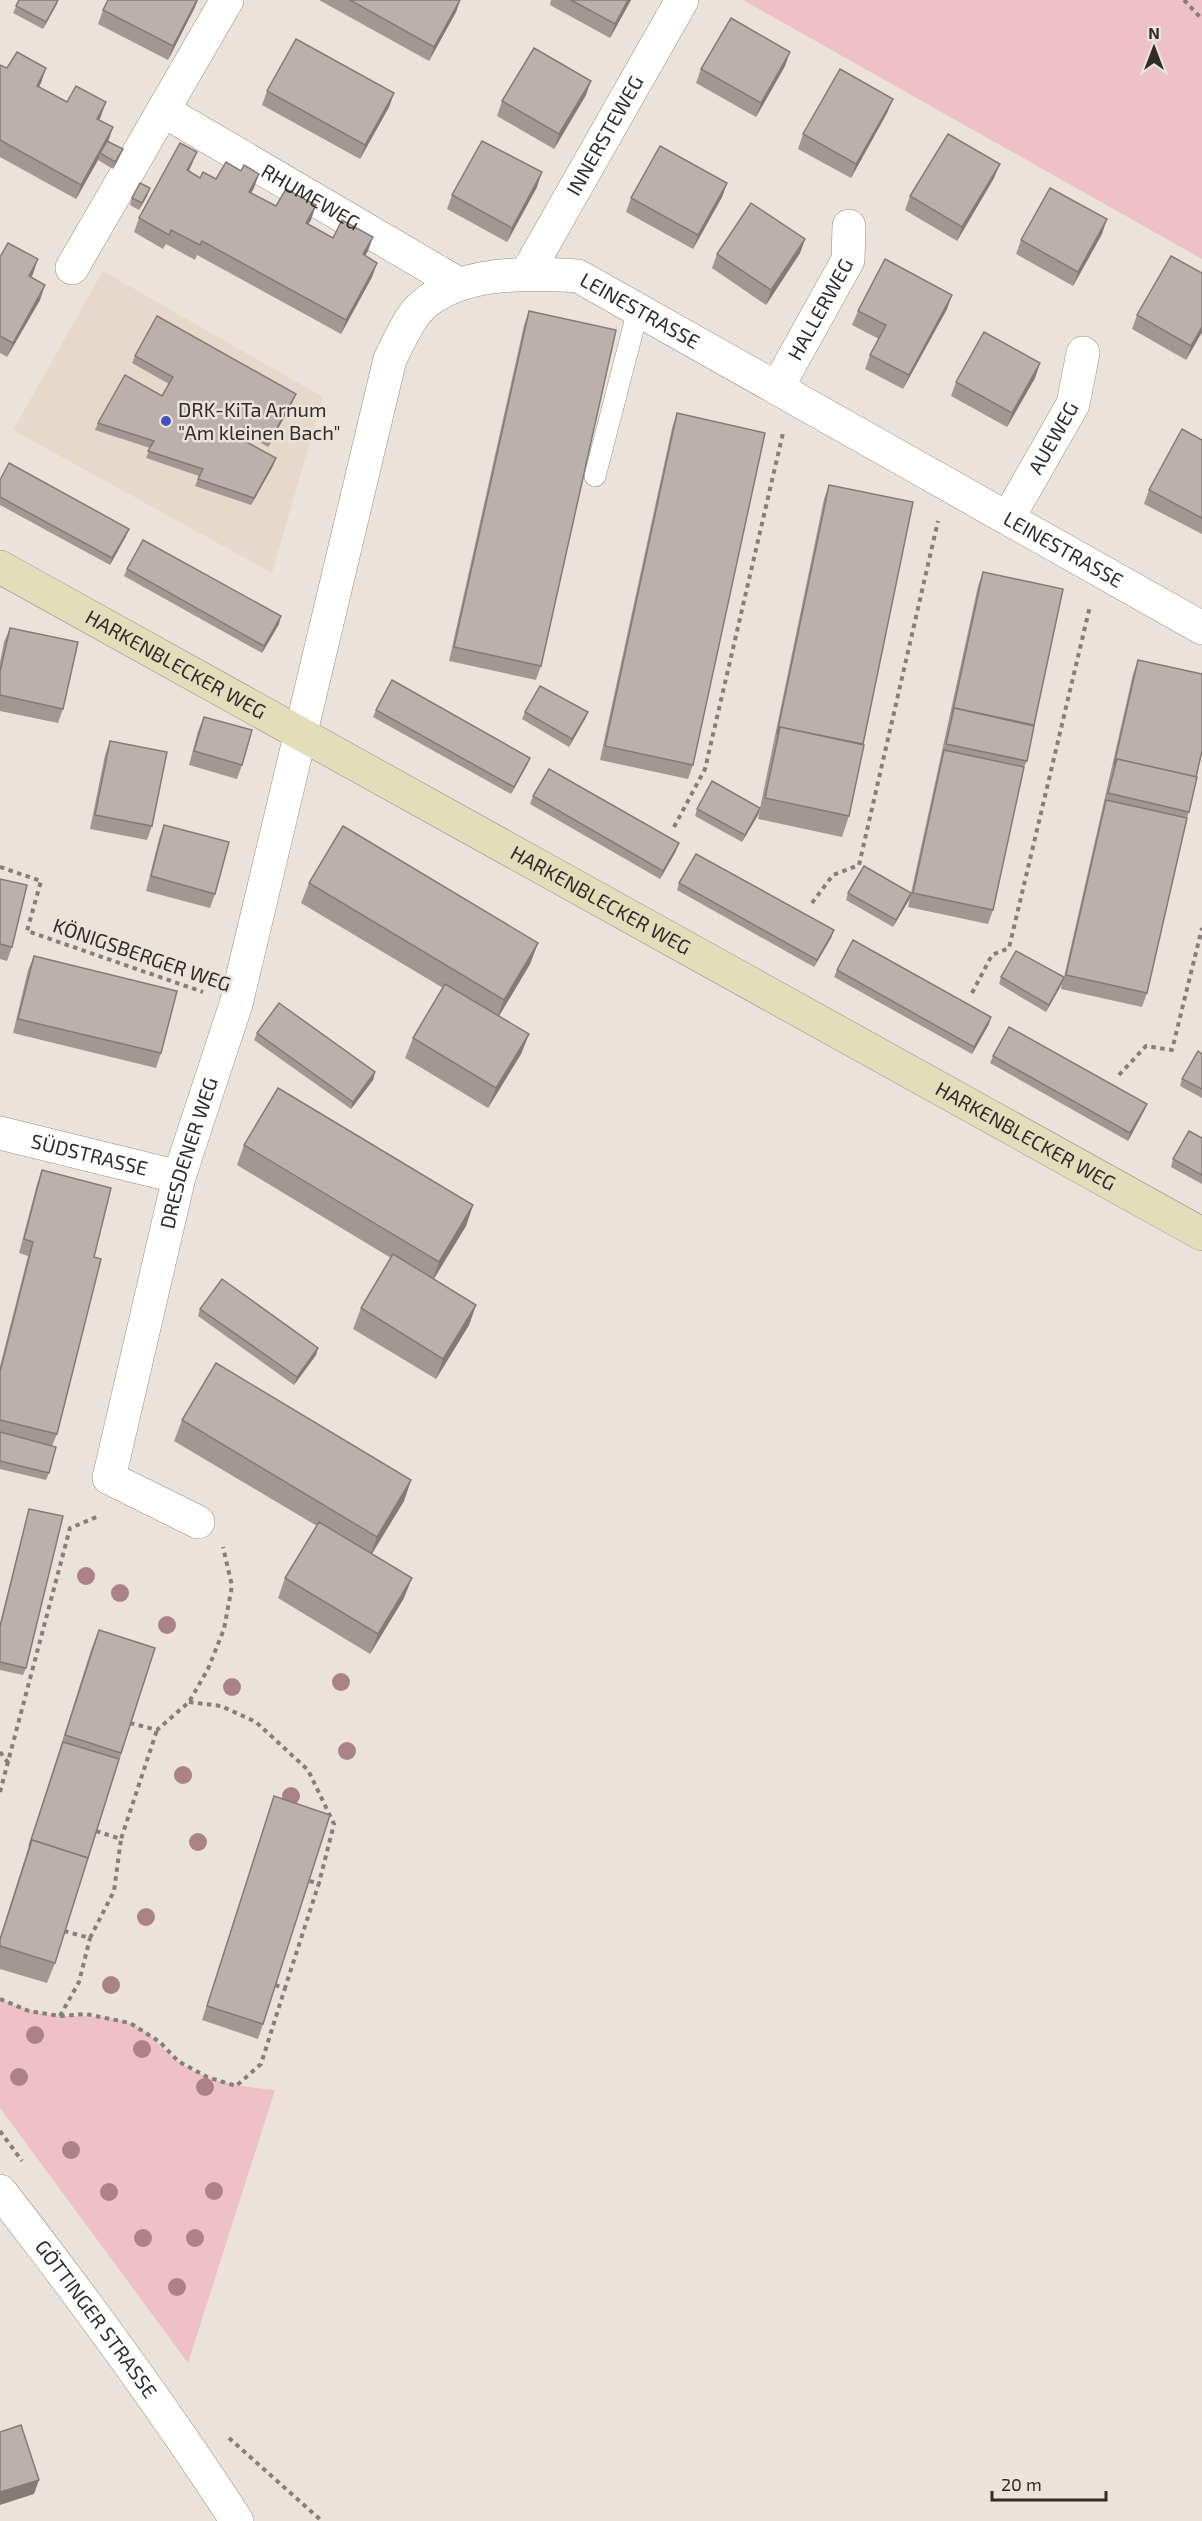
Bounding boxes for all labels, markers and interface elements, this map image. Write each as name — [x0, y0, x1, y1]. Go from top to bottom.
north arrow — [1124, 18, 1184, 78]
text: N — [1148, 23, 1160, 42]
street label: INNERSTEWEG — [561, 71, 648, 199]
street label: RHUMEWEG — [257, 158, 365, 235]
street label: HALLERWEG — [782, 254, 858, 364]
street label: LEINESTRASSE — [576, 267, 704, 353]
place label: DRK-KiTa Arnum "Am kleinen Bach" — [178, 397, 341, 444]
street label: AUEWEG — [1023, 397, 1083, 478]
marker: DRK-KiTa Arnum "Am kleinen Bach" — [159, 414, 173, 428]
street label: LEINESTRASSE — [1000, 506, 1128, 592]
street label: HARKENBLECKER WEG — [82, 604, 271, 723]
street label: HARKENBLECKER WEG — [507, 840, 696, 959]
street label: KÖNIGSBERGER WEG — [50, 912, 235, 996]
street label: DRESDENER WEG — [154, 1074, 222, 1231]
street label: HARKENBLECKER WEG — [932, 1076, 1121, 1195]
street label: SÜDSTRASSE — [29, 1128, 150, 1180]
street label: GÖTTINGER STRASSE — [31, 2235, 163, 2402]
scale bar — [992, 2464, 1106, 2502]
text: 20 m — [1001, 2473, 1042, 2495]

